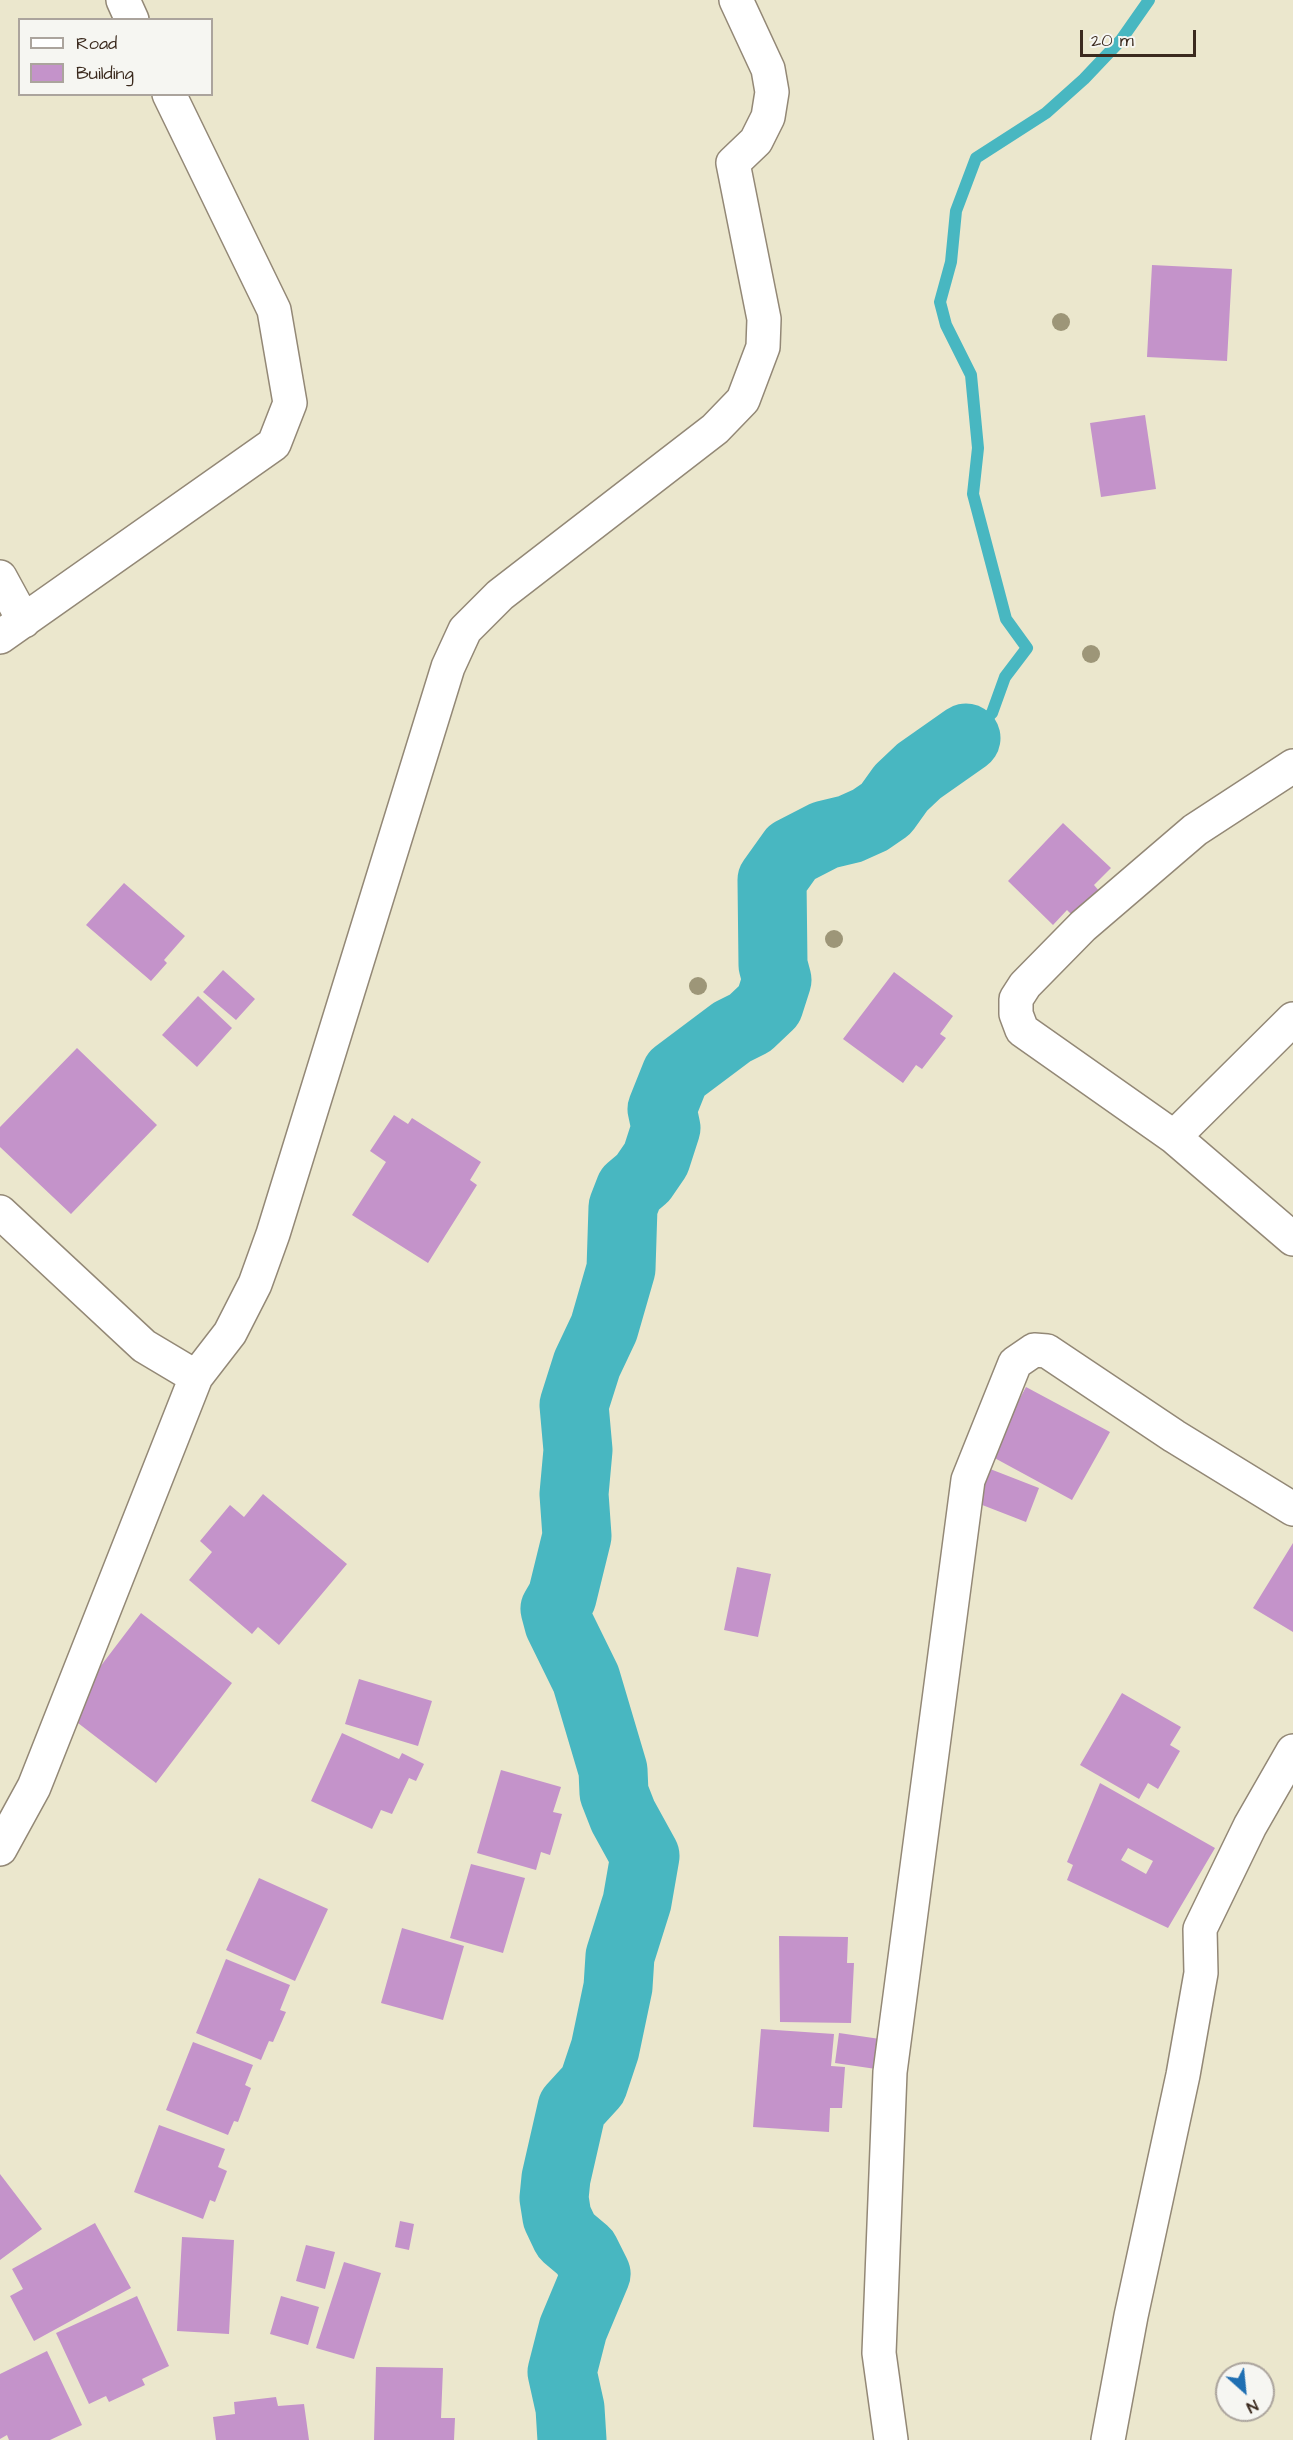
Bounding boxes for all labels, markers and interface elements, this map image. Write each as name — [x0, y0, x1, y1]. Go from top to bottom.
legend — [18, 18, 213, 96]
scale bar — [1083, 18, 1198, 56]
text: 20 m — [1091, 28, 1134, 53]
text: Road — [76, 31, 117, 56]
text: Building — [76, 61, 134, 86]
north arrow — [1215, 2362, 1275, 2422]
text: N — [1243, 2394, 1262, 2418]

